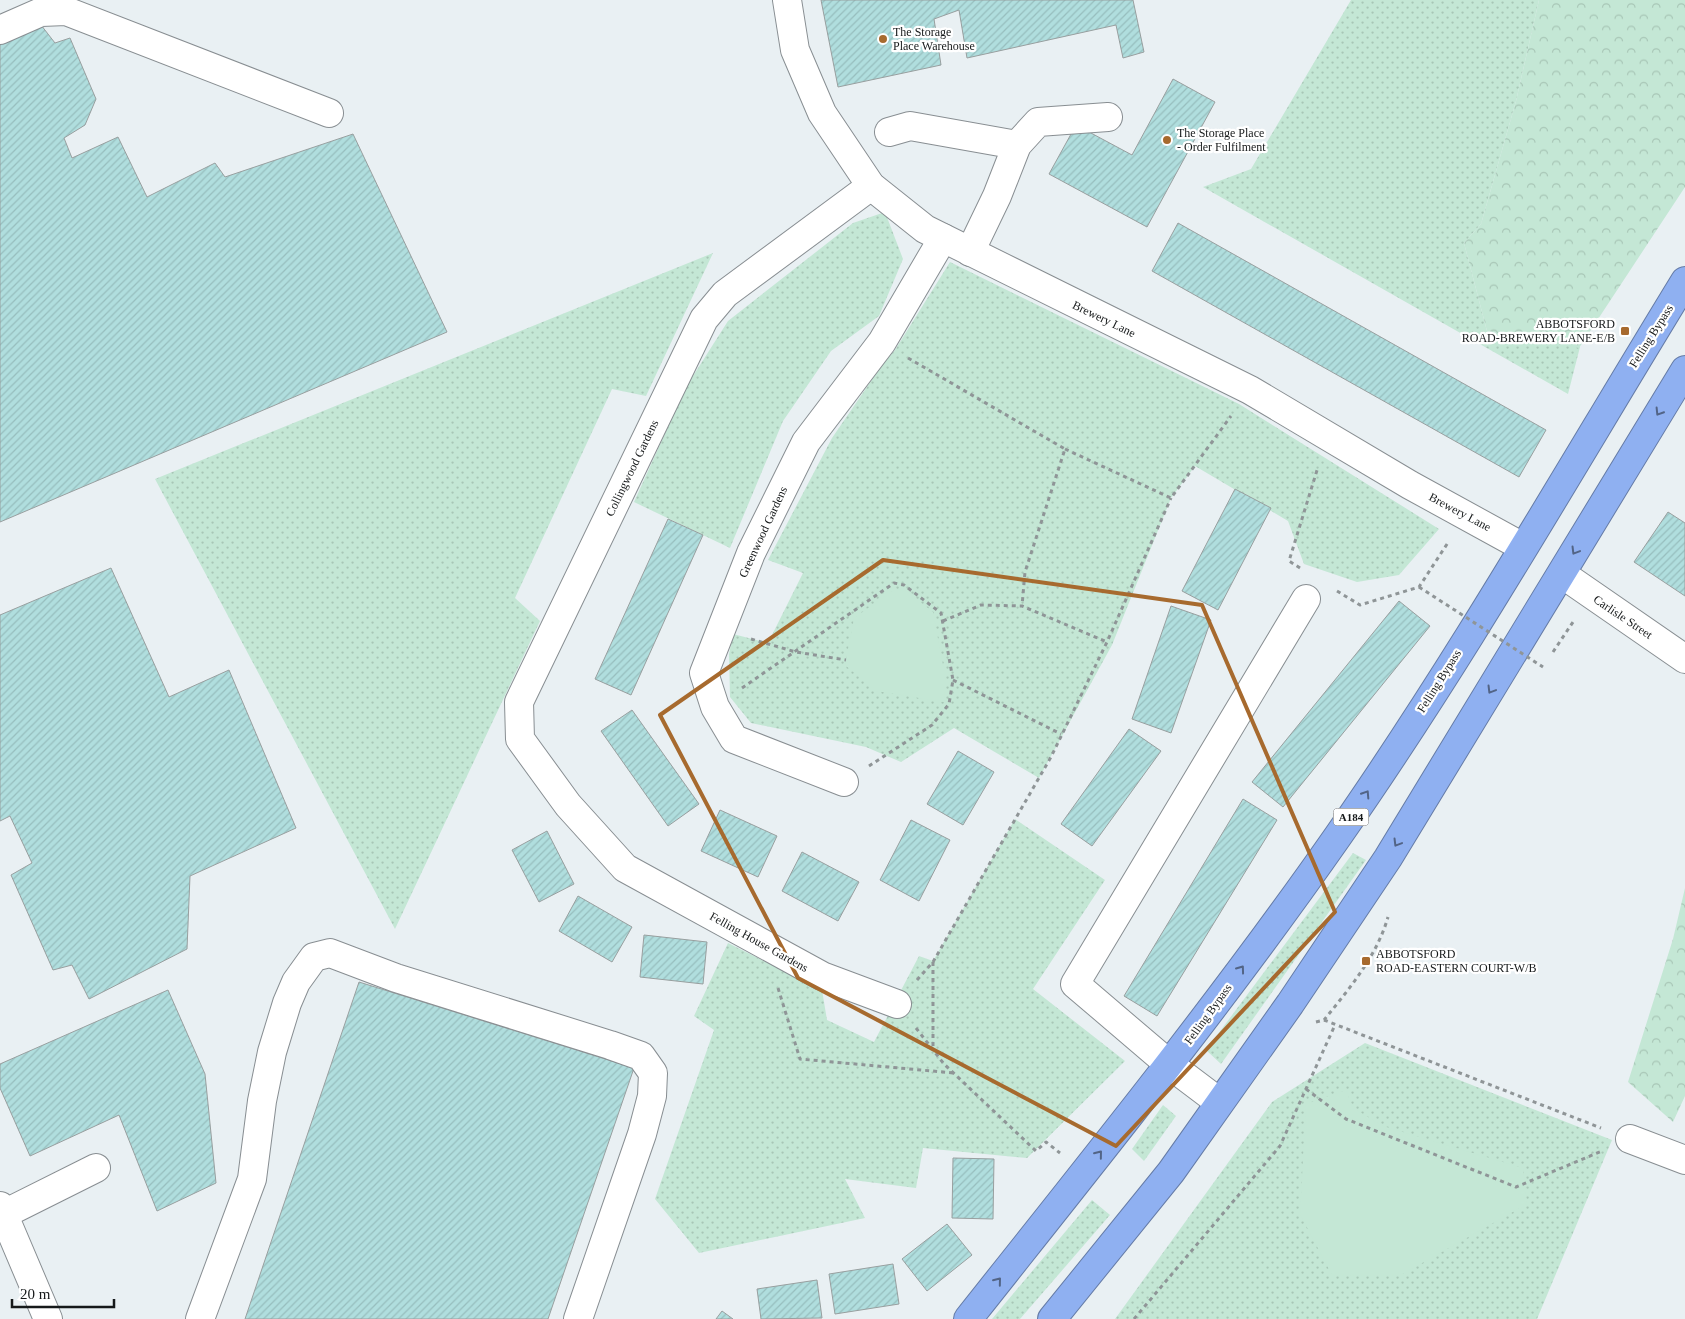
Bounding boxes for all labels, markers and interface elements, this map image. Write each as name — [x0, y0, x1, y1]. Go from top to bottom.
place label: The Storage Place Warehouse — [893, 25, 975, 53]
marker: The Storage Place Warehouse — [877, 33, 889, 45]
place label: The Storage Place - Order Fulfilment — [1177, 126, 1266, 154]
marker: The Storage Place - Order Fulfilment — [1161, 134, 1173, 146]
street label: Brewery Lane — [1070, 298, 1138, 340]
street label: Felling Bypass — [1626, 302, 1676, 370]
place label: ABBOTSFORD ROAD-BREWERY LANE-E/B — [1462, 317, 1615, 345]
marker: ABBOTSFORD ROAD-BREWERY LANE-E/B — [1619, 325, 1631, 337]
one-way arrow — [1656, 406, 1666, 415]
street label: Collingwood Gardens — [603, 417, 662, 519]
street label: Greenwood Gardens — [736, 484, 790, 580]
street label: Brewery Lane — [1427, 490, 1493, 534]
one-way arrow — [1572, 545, 1582, 554]
street label: Carlisle Street — [1591, 592, 1656, 642]
street label: Felling Bypass — [1414, 647, 1464, 715]
one-way arrow — [1487, 684, 1497, 693]
one-way arrow — [1359, 791, 1369, 800]
road number: A184 — [1334, 809, 1368, 826]
one-way arrow — [1394, 838, 1403, 847]
street label: Felling House Gardens — [707, 909, 811, 975]
place label: ABBOTSFORD ROAD-EASTERN COURT-W/B — [1376, 947, 1537, 975]
marker: ABBOTSFORD ROAD-EASTERN COURT-W/B — [1360, 955, 1372, 967]
one-way arrow — [1235, 965, 1244, 975]
street label: Felling Bypass — [1181, 981, 1235, 1047]
one-way arrow — [1094, 1150, 1103, 1159]
scale bar — [12, 1276, 115, 1308]
one-way arrow — [993, 1278, 1001, 1287]
text: 20 m — [20, 1286, 51, 1302]

